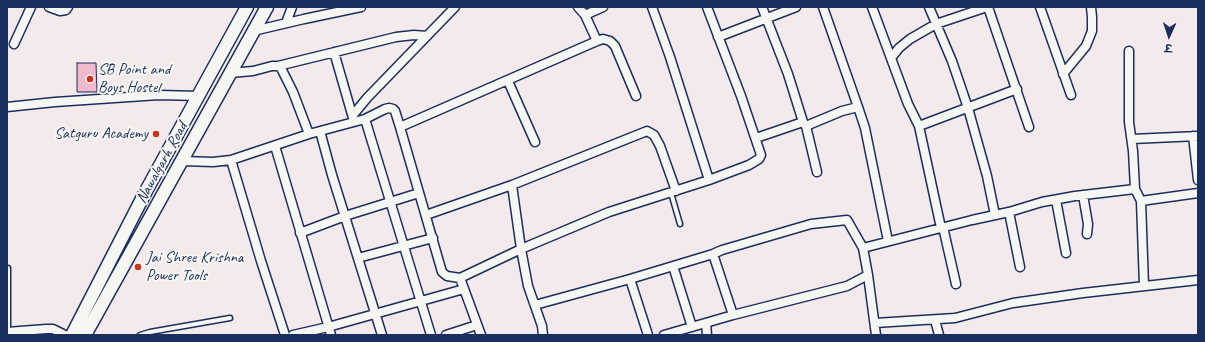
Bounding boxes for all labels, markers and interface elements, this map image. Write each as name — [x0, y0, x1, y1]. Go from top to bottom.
north arrow — [1149, 16, 1189, 56]
text: उ — [1164, 41, 1172, 55]
place label: SB Point and Boys Hostel — [98, 60, 170, 98]
marker: SB Point and Boys Hostel — [85, 74, 95, 84]
street label: Nawalgarh Road — [132, 119, 192, 207]
place label: Satguru Academy — [54, 124, 148, 144]
marker: Satguru Academy — [151, 129, 161, 139]
place label: Jai Shree Krishna Power Tools — [146, 248, 243, 286]
marker: Jai Shree Krishna Power Tools — [133, 262, 143, 272]

